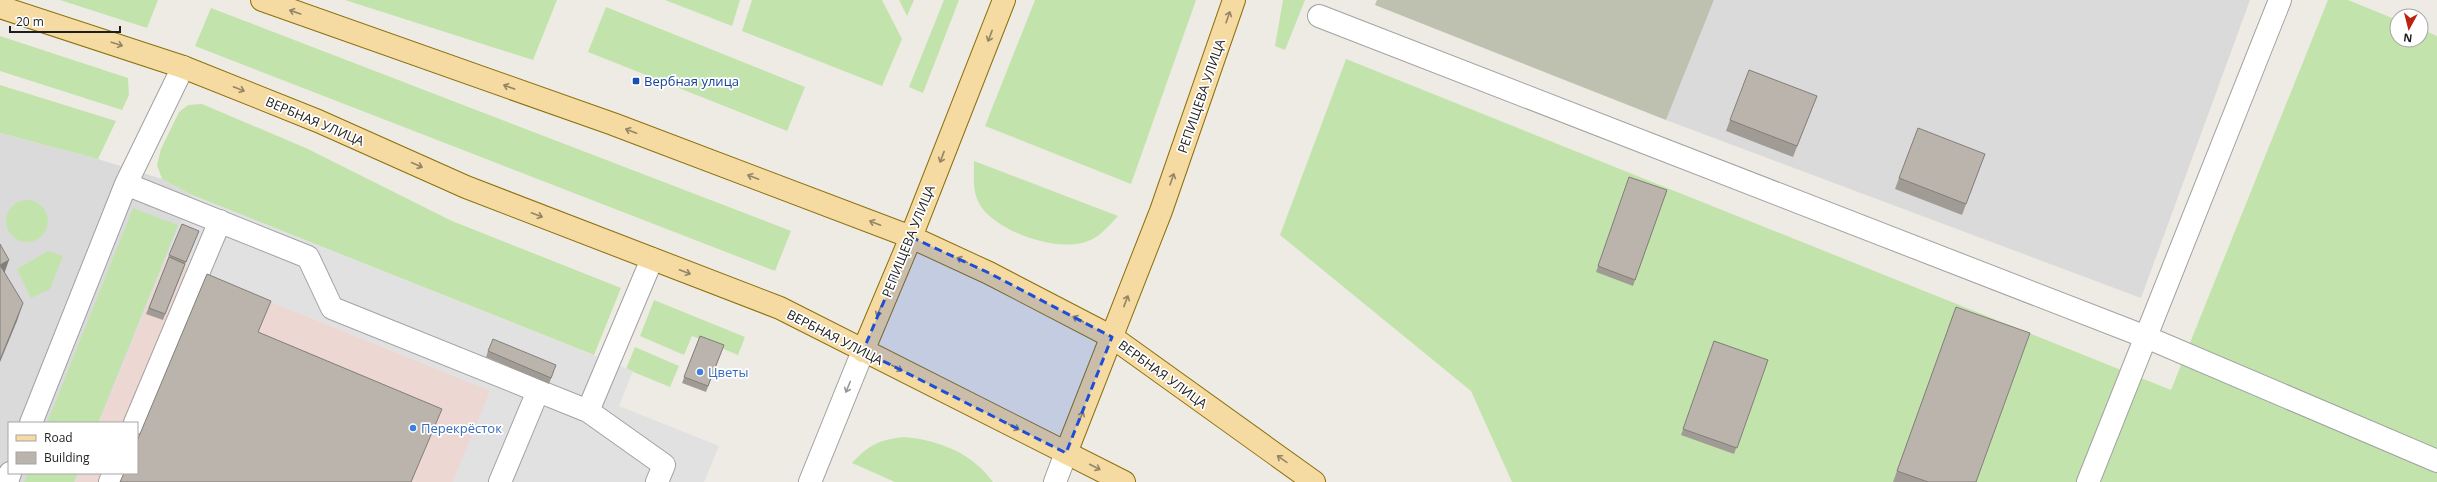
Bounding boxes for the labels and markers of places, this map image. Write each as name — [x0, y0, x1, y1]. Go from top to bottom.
place label: Вербная улица — [644, 72, 739, 90]
marker: Вербная улица — [631, 76, 641, 86]
place label: Цветы — [708, 363, 748, 381]
marker: Цветы — [695, 367, 705, 377]
place label: Перекрёсток — [421, 419, 502, 437]
marker: Перекрёсток — [408, 423, 418, 433]

